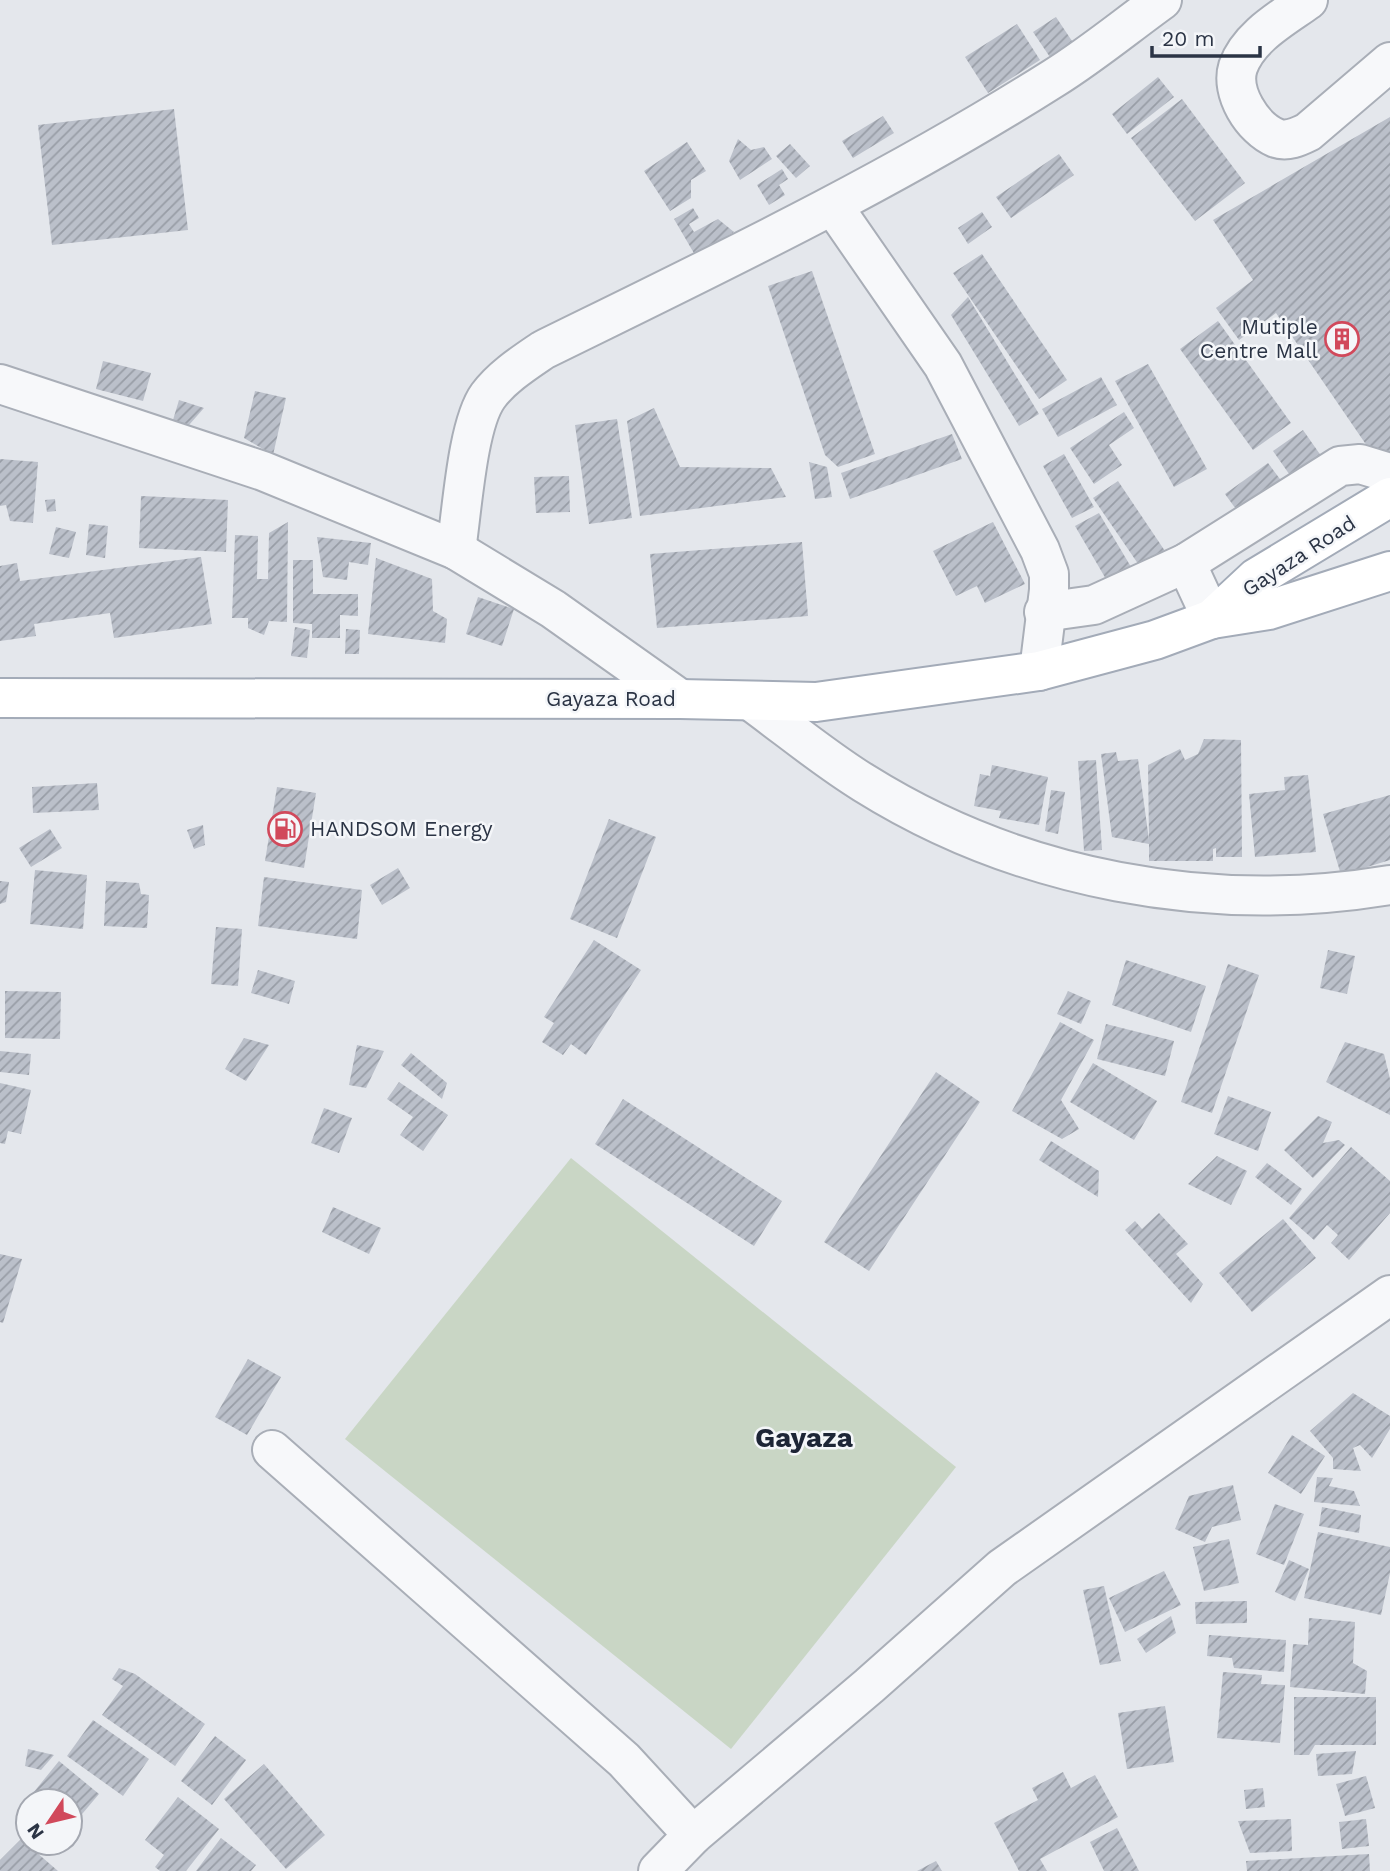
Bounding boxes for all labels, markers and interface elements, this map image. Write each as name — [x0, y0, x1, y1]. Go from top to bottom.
scale bar — [1152, 14, 1260, 58]
text: 20 m — [1162, 26, 1214, 51]
place label: Mutiple Centre Mall — [1200, 314, 1319, 363]
building icon: Mutiple Centre Mall — [1323, 320, 1361, 358]
street label: Gayaza Road — [1237, 510, 1360, 601]
street label: Gayaza Road — [546, 686, 676, 711]
fuel station icon: HANDSOM Energy — [266, 810, 304, 848]
place label: HANDSOM Energy — [310, 816, 493, 841]
district label: Gayaza — [755, 1421, 854, 1454]
north arrow — [14, 1787, 84, 1857]
text: N — [22, 1819, 49, 1844]

